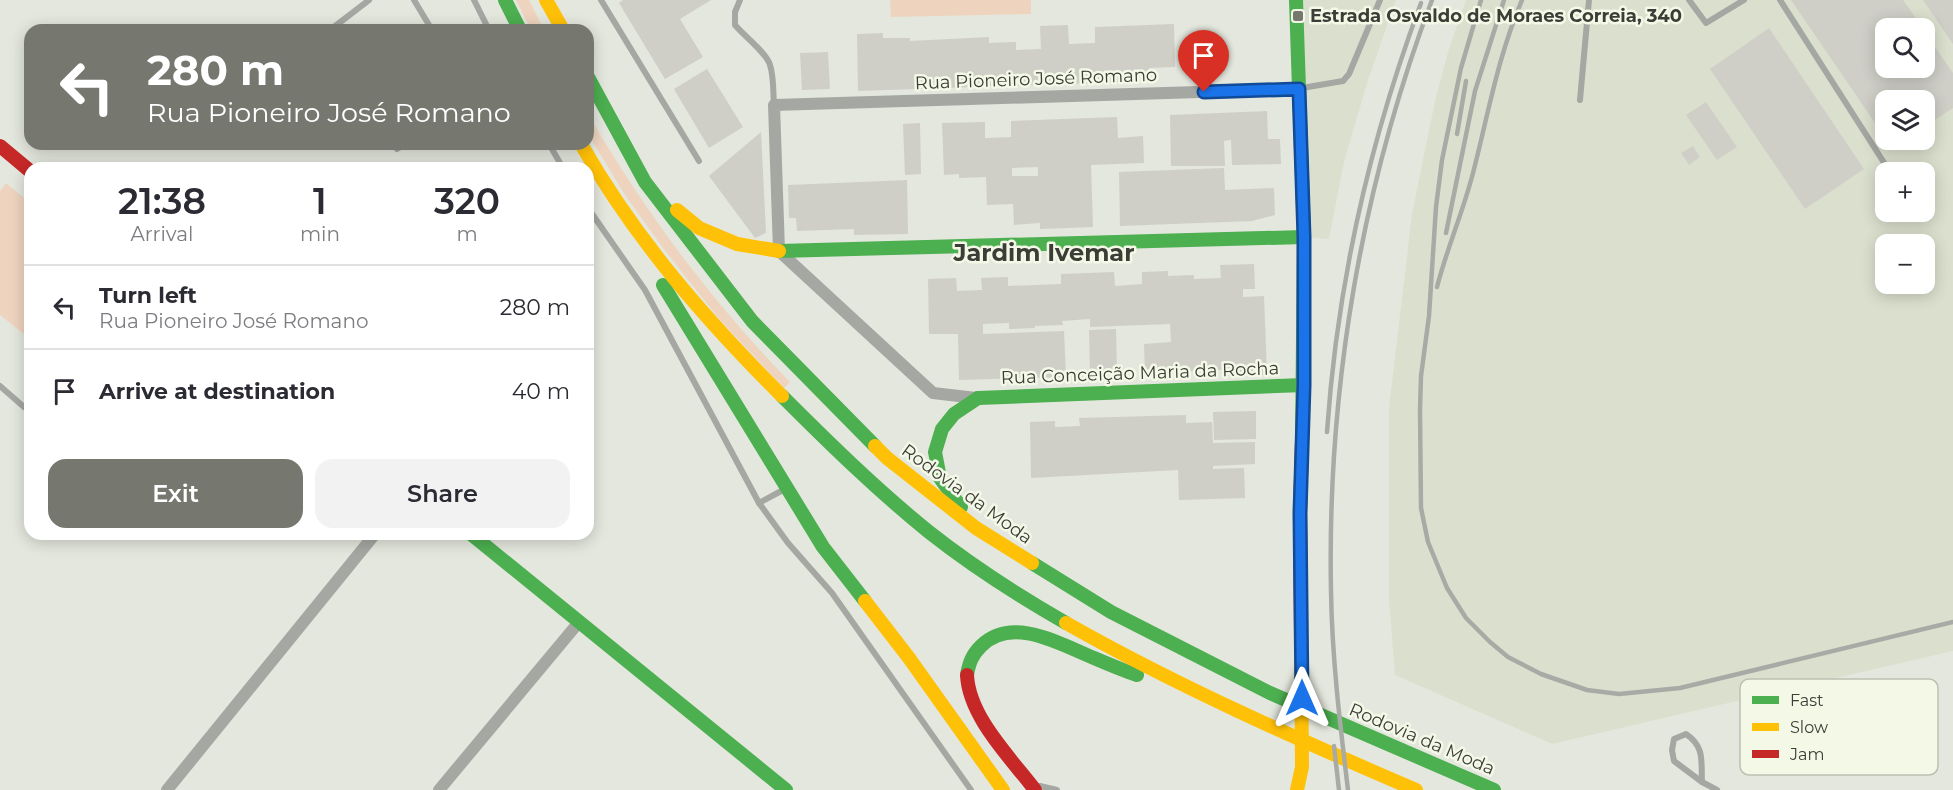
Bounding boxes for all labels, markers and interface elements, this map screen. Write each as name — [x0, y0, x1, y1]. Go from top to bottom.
place label: Estrada Osvaldo de Moraes Correia, 340 — [1310, 5, 1682, 27]
marker: Estrada Osvaldo de Moraes Correia, 340 — [1291, 9, 1305, 23]
map controls — [1875, 18, 1935, 294]
button: search — [1875, 18, 1935, 78]
pin — [1178, 30, 1229, 92]
icon: arrive — [1187, 39, 1220, 72]
text: 280 m — [147, 44, 284, 96]
icon: left — [48, 48, 126, 126]
street label: Rua Pioneiro José Romano — [914, 64, 1158, 94]
button: layers — [1875, 90, 1935, 150]
text: Rua Pioneiro José Romano — [147, 96, 511, 129]
button: + — [1875, 162, 1935, 222]
text: 21:38 — [118, 179, 206, 223]
text: 1 — [313, 179, 327, 223]
text: 320 — [434, 179, 500, 223]
text: Arrival — [130, 222, 193, 246]
text: min — [300, 222, 340, 246]
text: m — [456, 222, 478, 246]
button: − — [1875, 234, 1935, 294]
district label: Jardim Ivemar — [952, 238, 1135, 267]
text: Turn left — [99, 282, 197, 309]
icon: left — [48, 291, 81, 324]
text: 280 m — [500, 294, 570, 321]
text: Rua Pioneiro José Romano — [99, 309, 368, 333]
street label: Rua Conceição Maria da Rocha — [1001, 357, 1279, 389]
icon: arrive — [48, 375, 81, 408]
text: Arrive at destination — [99, 378, 335, 405]
text: 40 m — [512, 378, 570, 405]
street label: Rodovia da Moda — [897, 439, 1037, 549]
button: Exit — [48, 459, 303, 528]
button: Share — [315, 459, 570, 528]
position arrow — [1270, 666, 1334, 730]
legend — [1740, 679, 1938, 775]
text: Fast — [1790, 691, 1824, 710]
street label: Rodovia da Moda — [1346, 698, 1498, 780]
text: Slow — [1790, 718, 1828, 737]
text: Jam — [1789, 745, 1824, 764]

